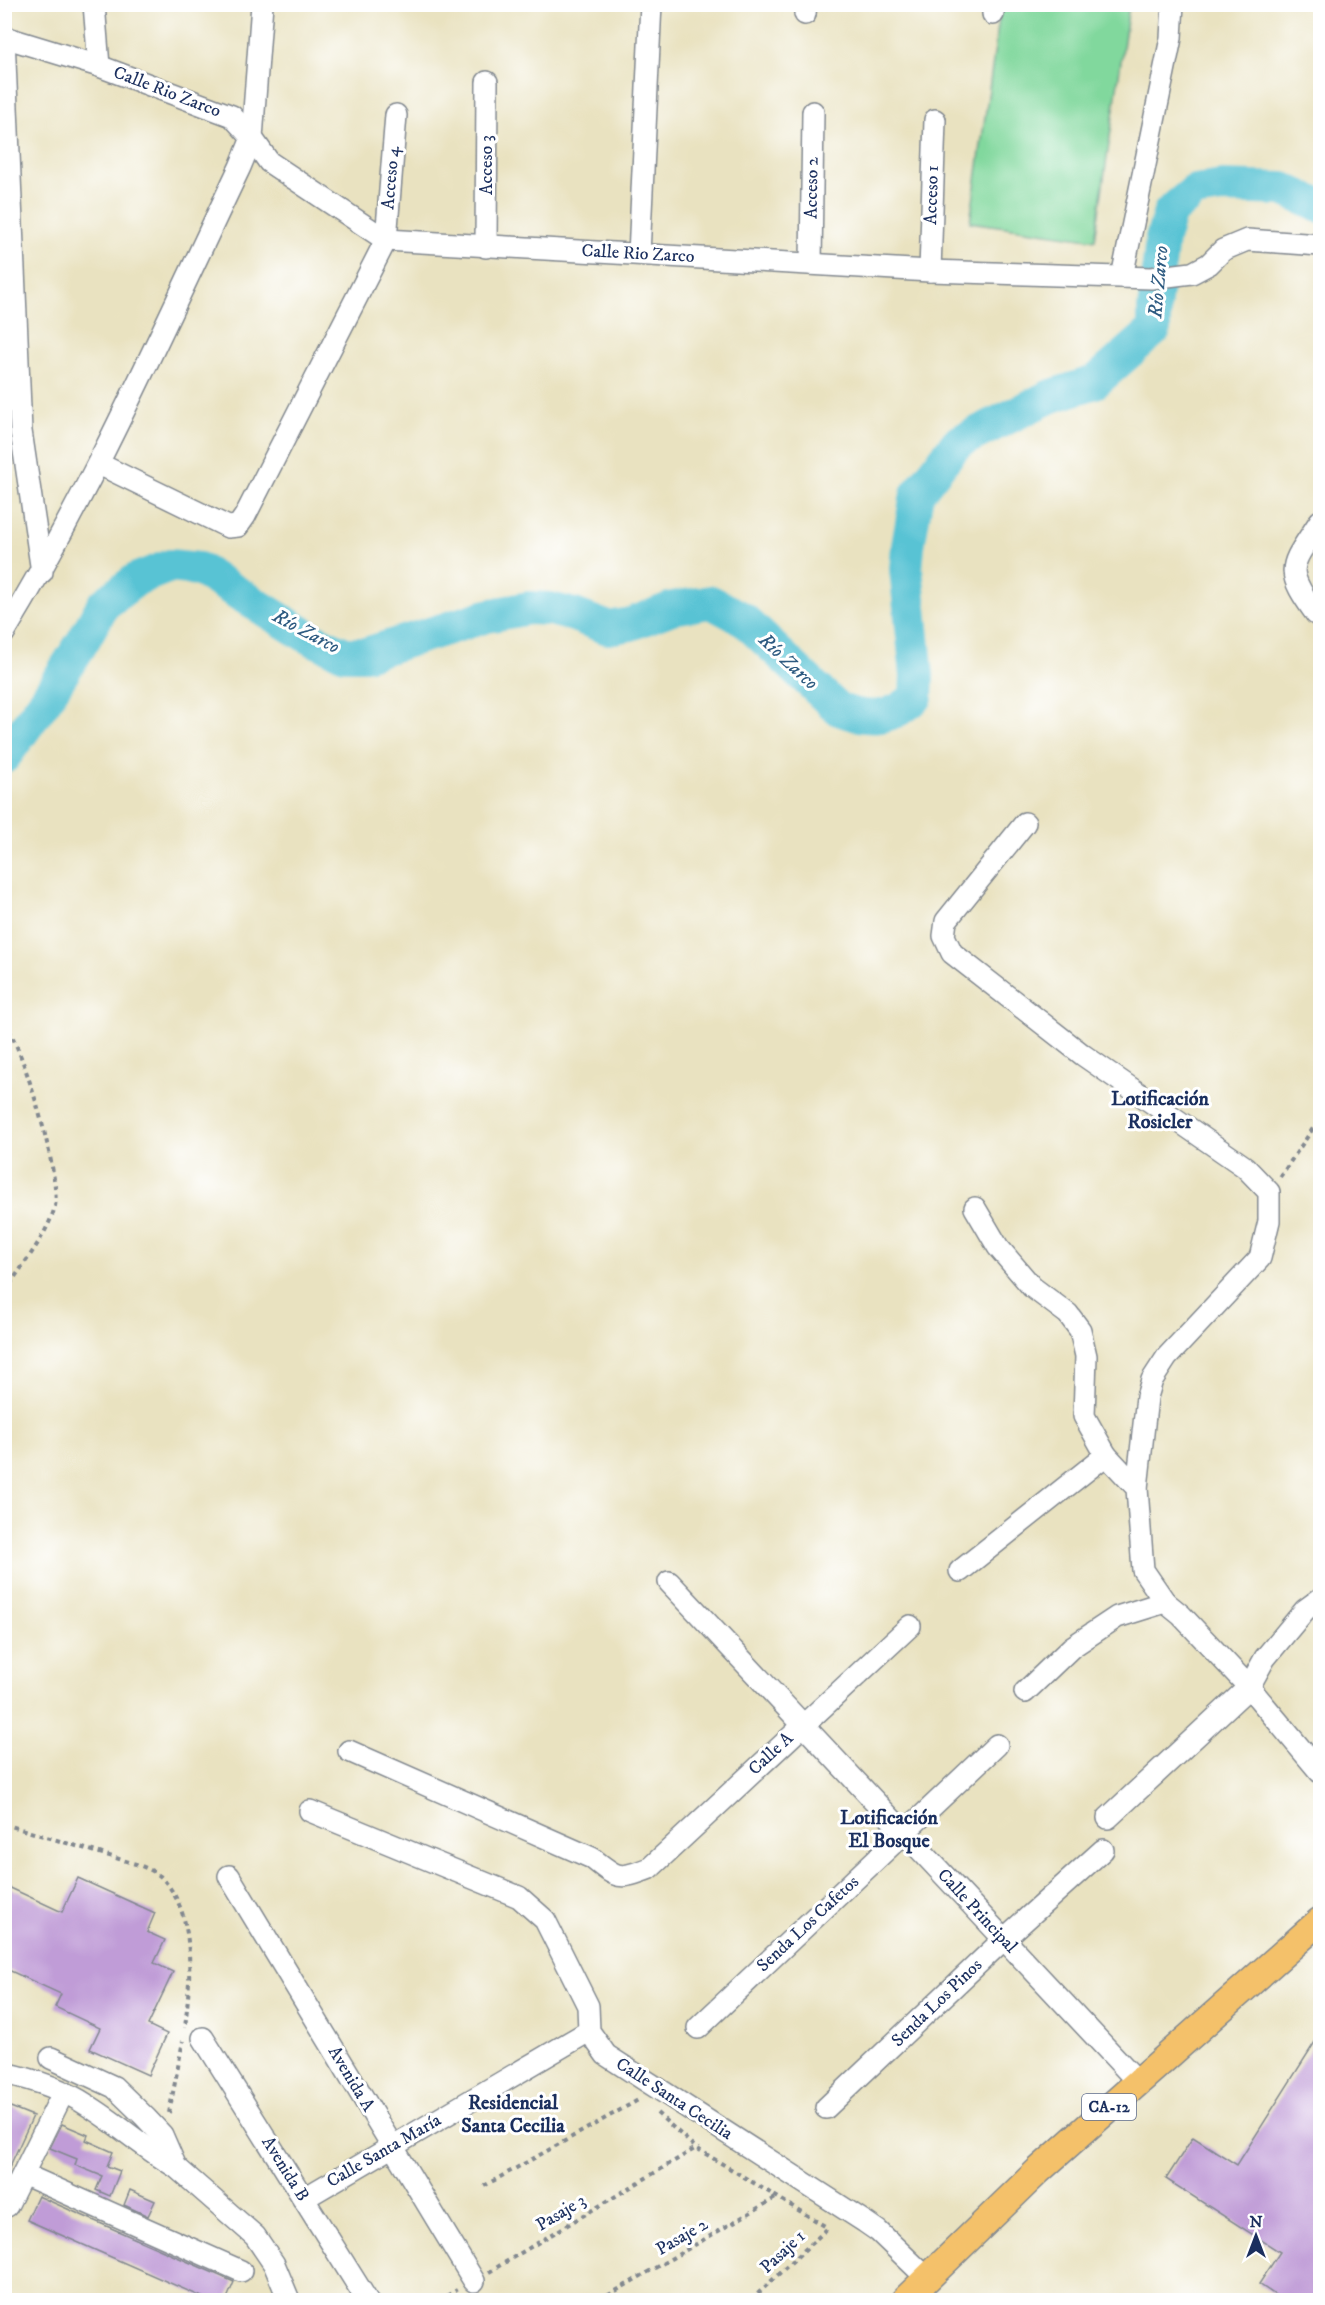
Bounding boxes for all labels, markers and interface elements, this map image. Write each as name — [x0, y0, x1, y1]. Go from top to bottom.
street label: Calle Rio Zarco — [110, 61, 224, 123]
street label: Acceso 3 — [476, 135, 498, 195]
street label: Acceso 4 — [377, 145, 405, 211]
street label: Acceso 2 — [800, 157, 824, 219]
street label: Acceso 1 — [920, 165, 944, 225]
street label: Calle Rio Zarco — [581, 240, 695, 268]
water label: Río Zarco — [1143, 245, 1175, 320]
water label: Río Zarco — [267, 604, 344, 660]
water label: Río Zarco — [752, 627, 823, 696]
district label: Lotificación Rosicler — [1111, 1087, 1210, 1135]
street label: Calle A — [744, 1727, 798, 1780]
district label: Lotificación El Bosque — [840, 1806, 939, 1854]
street label: Calle Principal — [932, 1864, 1022, 1958]
street label: Senda Los Cafetos — [752, 1871, 864, 1977]
street label: Senda Los Pinos — [887, 1954, 987, 2052]
street label: Avenida A — [323, 2042, 379, 2116]
street label: Calle Santa Cecilia — [611, 2053, 737, 2145]
district label: Residencial Santa Cecilia — [461, 2091, 565, 2139]
road number: CA-12 — [1082, 2094, 1136, 2120]
street label: Calle Santa María — [323, 2109, 445, 2193]
street label: Avenida B — [256, 2132, 314, 2206]
street label: Pasaje 3 — [532, 2190, 590, 2236]
north arrow — [1226, 2206, 1286, 2266]
text: N — [1249, 2212, 1263, 2232]
street label: Pasaje 2 — [652, 2213, 712, 2261]
street label: Pasaje 1 — [756, 2226, 810, 2278]

